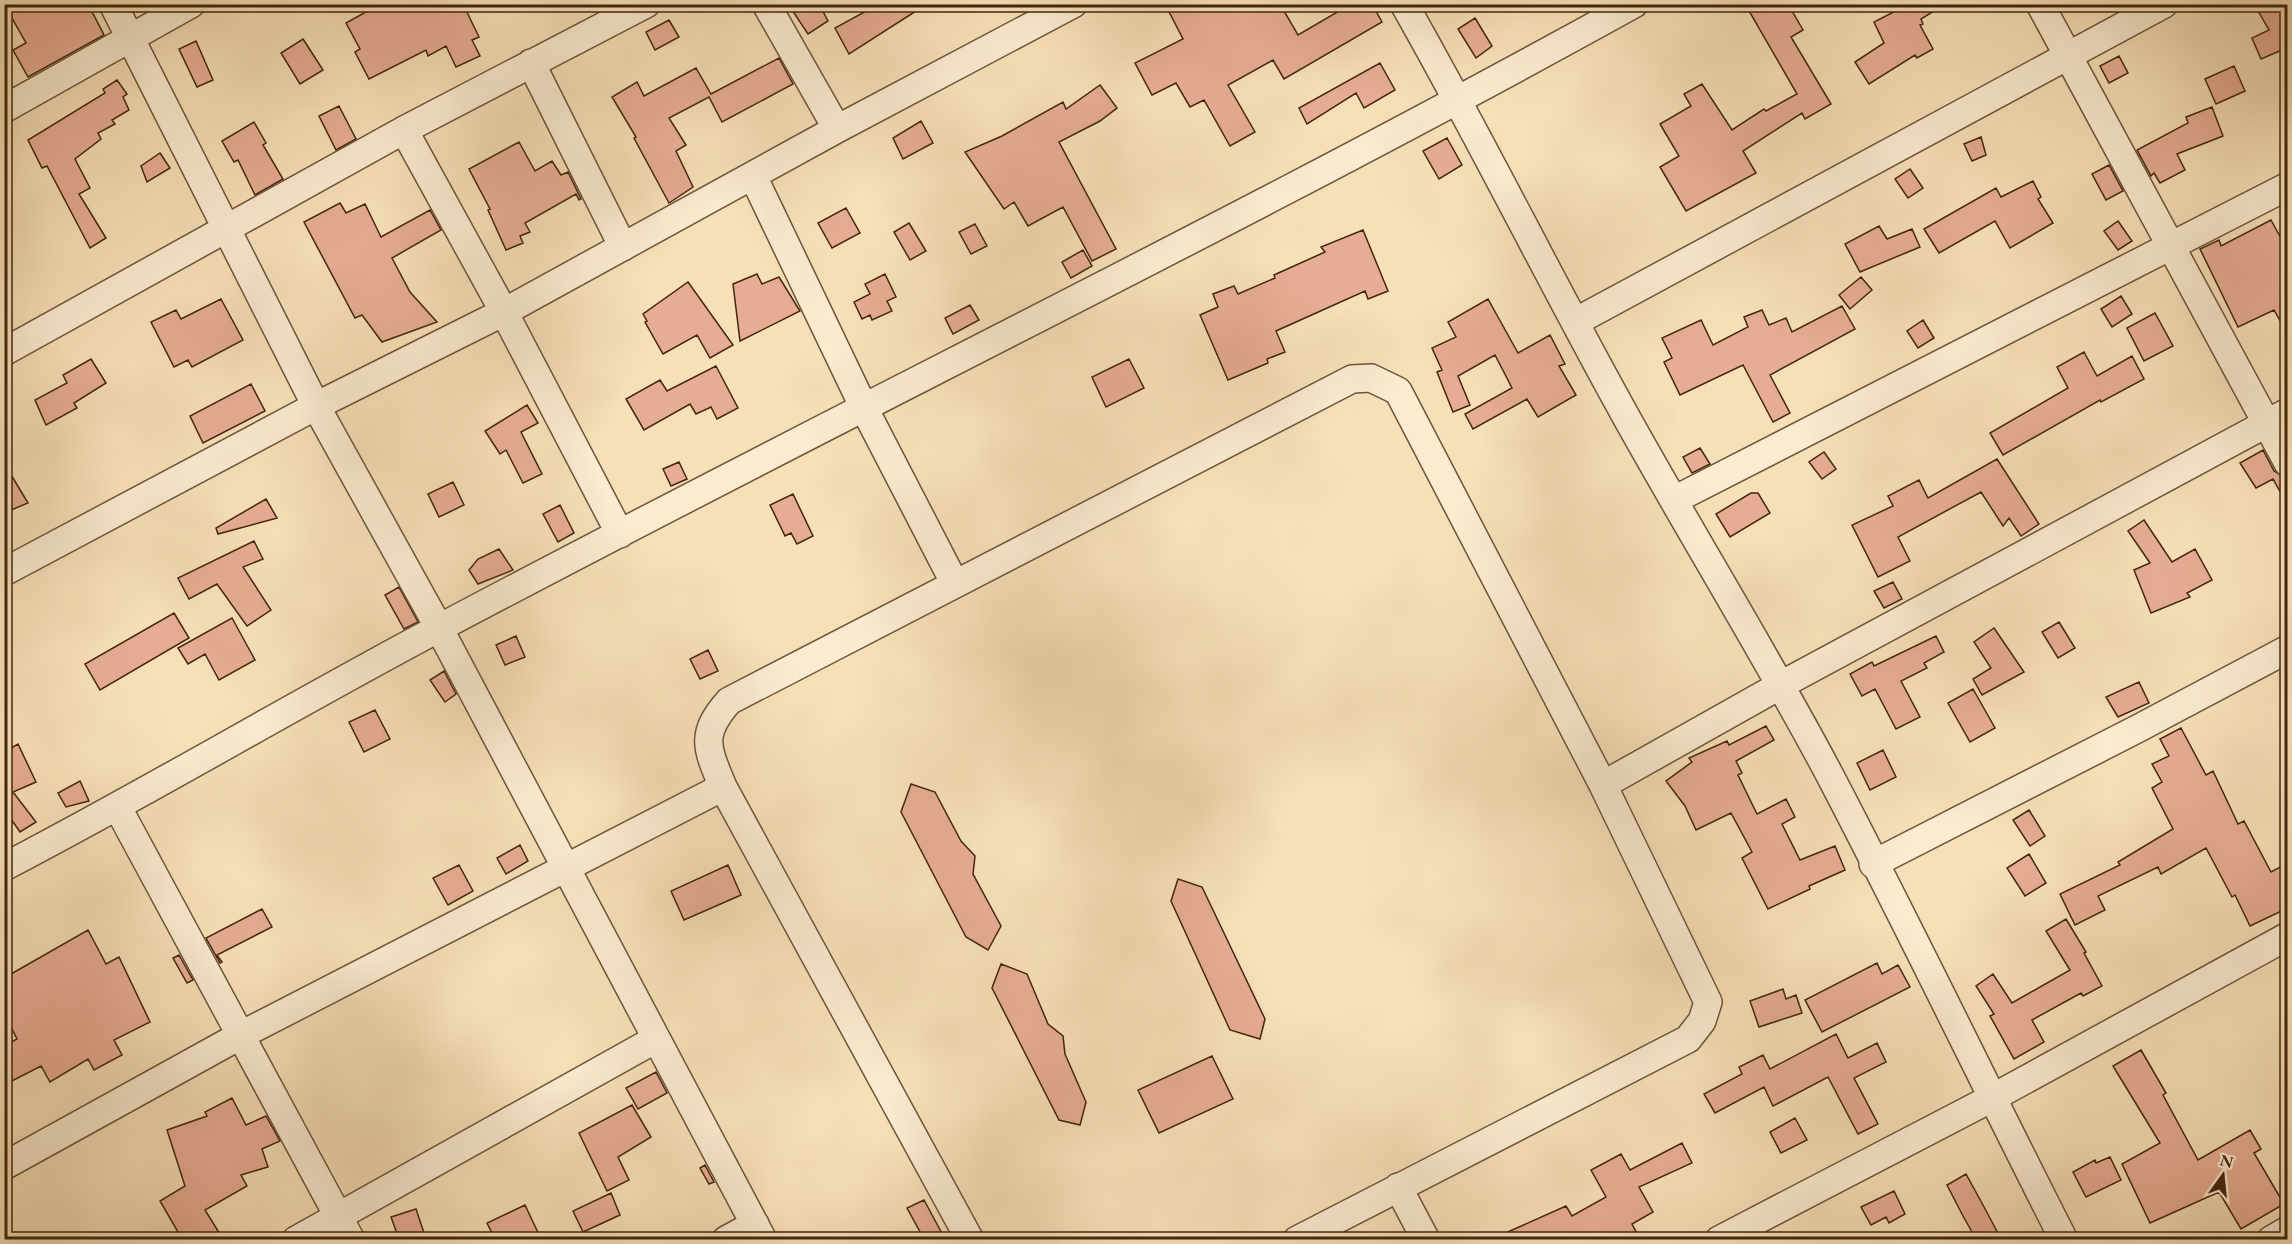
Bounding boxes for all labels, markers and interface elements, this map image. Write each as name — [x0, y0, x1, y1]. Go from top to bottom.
north arrow — [2193, 1145, 2253, 1205]
text: N — [2218, 1149, 2236, 1173]

